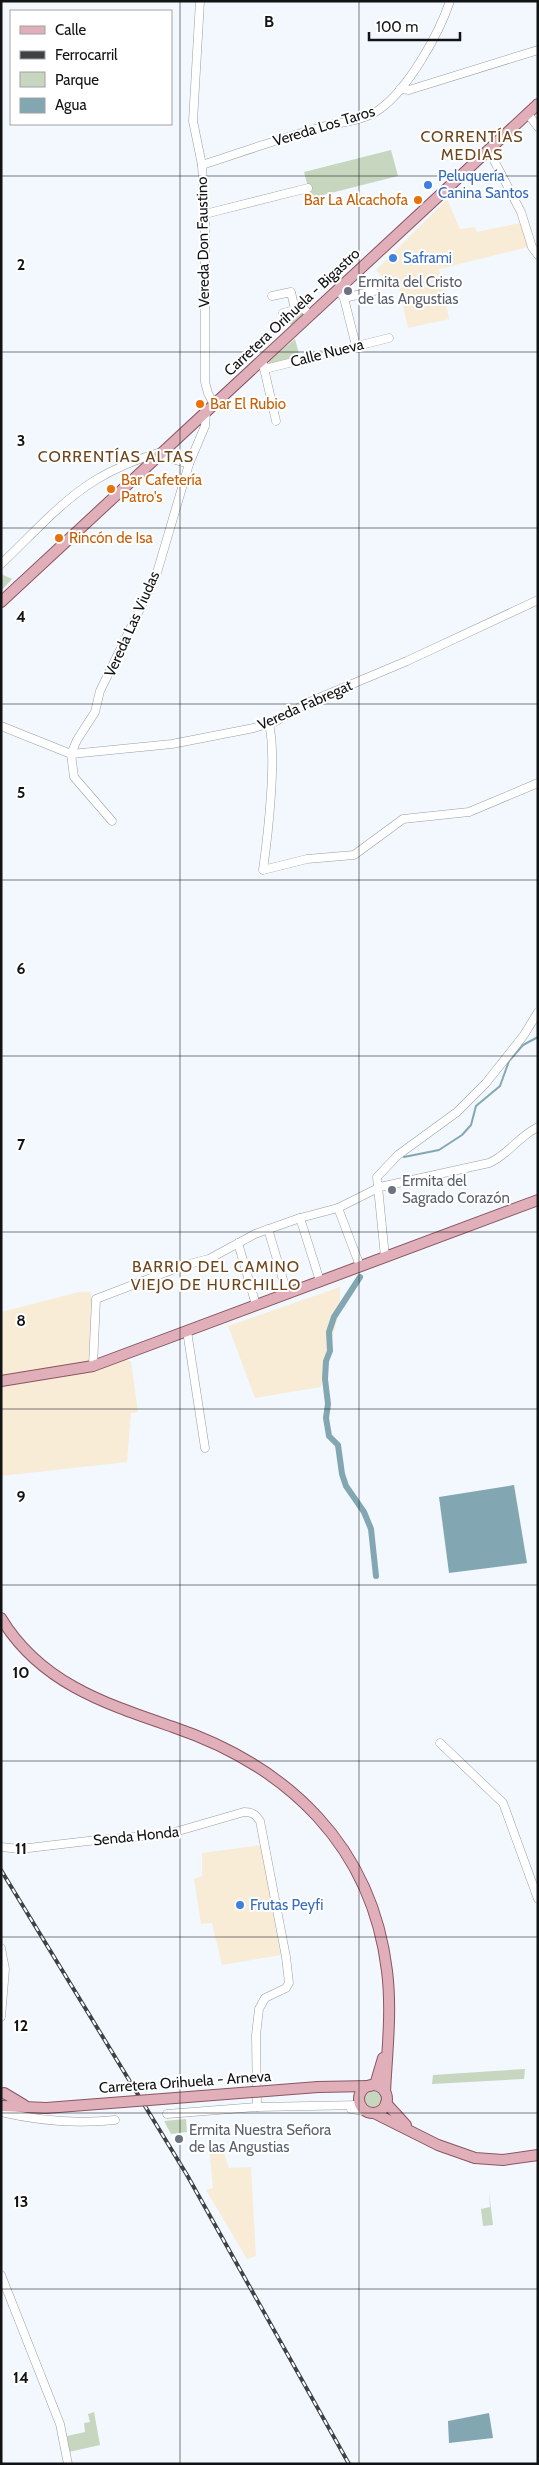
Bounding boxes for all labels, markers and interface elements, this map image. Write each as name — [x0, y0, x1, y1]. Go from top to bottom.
legend — [10, 10, 172, 125]
scale bar — [369, 10, 460, 42]
text: B — [264, 12, 274, 31]
text: 100 m — [376, 18, 418, 36]
text: Calle — [55, 21, 86, 39]
text: Ferrocarril — [55, 46, 118, 64]
text: Parque — [55, 71, 99, 89]
text: Agua — [55, 96, 87, 114]
street label: Vereda Los Taros — [271, 102, 377, 150]
district label: CORRENTÍAS MEDIAS — [420, 127, 524, 164]
place label: Peluquería Canina Santos — [438, 167, 529, 202]
street label: Vereda Don Faustino — [193, 176, 213, 308]
marker: Peluquería Canina Santos — [422, 179, 434, 191]
place label: Bar La Alcachofa — [304, 191, 409, 209]
marker: Bar La Alcachofa — [412, 194, 424, 206]
street label: Carretera Orihuela - Bigastro — [220, 244, 364, 380]
place label: Saframi — [403, 249, 452, 267]
marker: Saframi — [387, 252, 399, 264]
text: 2 — [17, 255, 25, 274]
place label: Ermita del Cristo de las Angustias — [358, 273, 462, 308]
marker: Ermita del Cristo de las Angustias — [342, 285, 354, 297]
street label: Calle Nueva — [288, 335, 366, 371]
place label: Bar El Rubio — [210, 395, 286, 413]
marker: Bar El Rubio — [194, 398, 206, 410]
text: 3 — [17, 431, 25, 450]
district label: CORRENTÍAS ALTAS — [38, 447, 194, 466]
place label: Bar Cafetería Patro's — [121, 471, 203, 506]
marker: Bar Cafetería Patro's — [105, 483, 117, 495]
place label: Rincón de Isa — [69, 529, 153, 547]
marker: Rincón de Isa — [53, 532, 65, 544]
street label: Vereda Las Viudas — [101, 568, 163, 680]
text: 4 — [16, 607, 26, 626]
street label: Vereda Fabregat — [255, 676, 355, 734]
text: 5 — [17, 783, 25, 802]
text: 6 — [17, 959, 26, 978]
text: 7 — [17, 1135, 26, 1154]
place label: Ermita del Sagrado Corazón — [402, 1172, 510, 1207]
marker: Ermita del Sagrado Corazón — [386, 1184, 398, 1196]
district label: BARRIO DEL CAMINO VIEJO DE HURCHILLO — [131, 1257, 301, 1294]
text: 8 — [16, 1311, 26, 1330]
text: 9 — [17, 1487, 26, 1506]
text: 10 — [12, 1663, 30, 1682]
street label: Senda Honda — [92, 1822, 181, 1849]
text: 11 — [15, 1839, 27, 1858]
place label: Frutas Peyfi — [250, 1896, 323, 1914]
marker: Frutas Peyfi — [234, 1899, 246, 1911]
text: 12 — [14, 2016, 28, 2035]
street label: Carretera Orihuela - Arneva — [98, 2067, 273, 2097]
place label: Ermita Nuestra Señora de las Angustias — [189, 2121, 332, 2156]
marker: Ermita Nuestra Señora de las Angustias — [173, 2133, 185, 2145]
text: 13 — [14, 2192, 28, 2211]
text: 14 — [13, 2368, 29, 2387]

